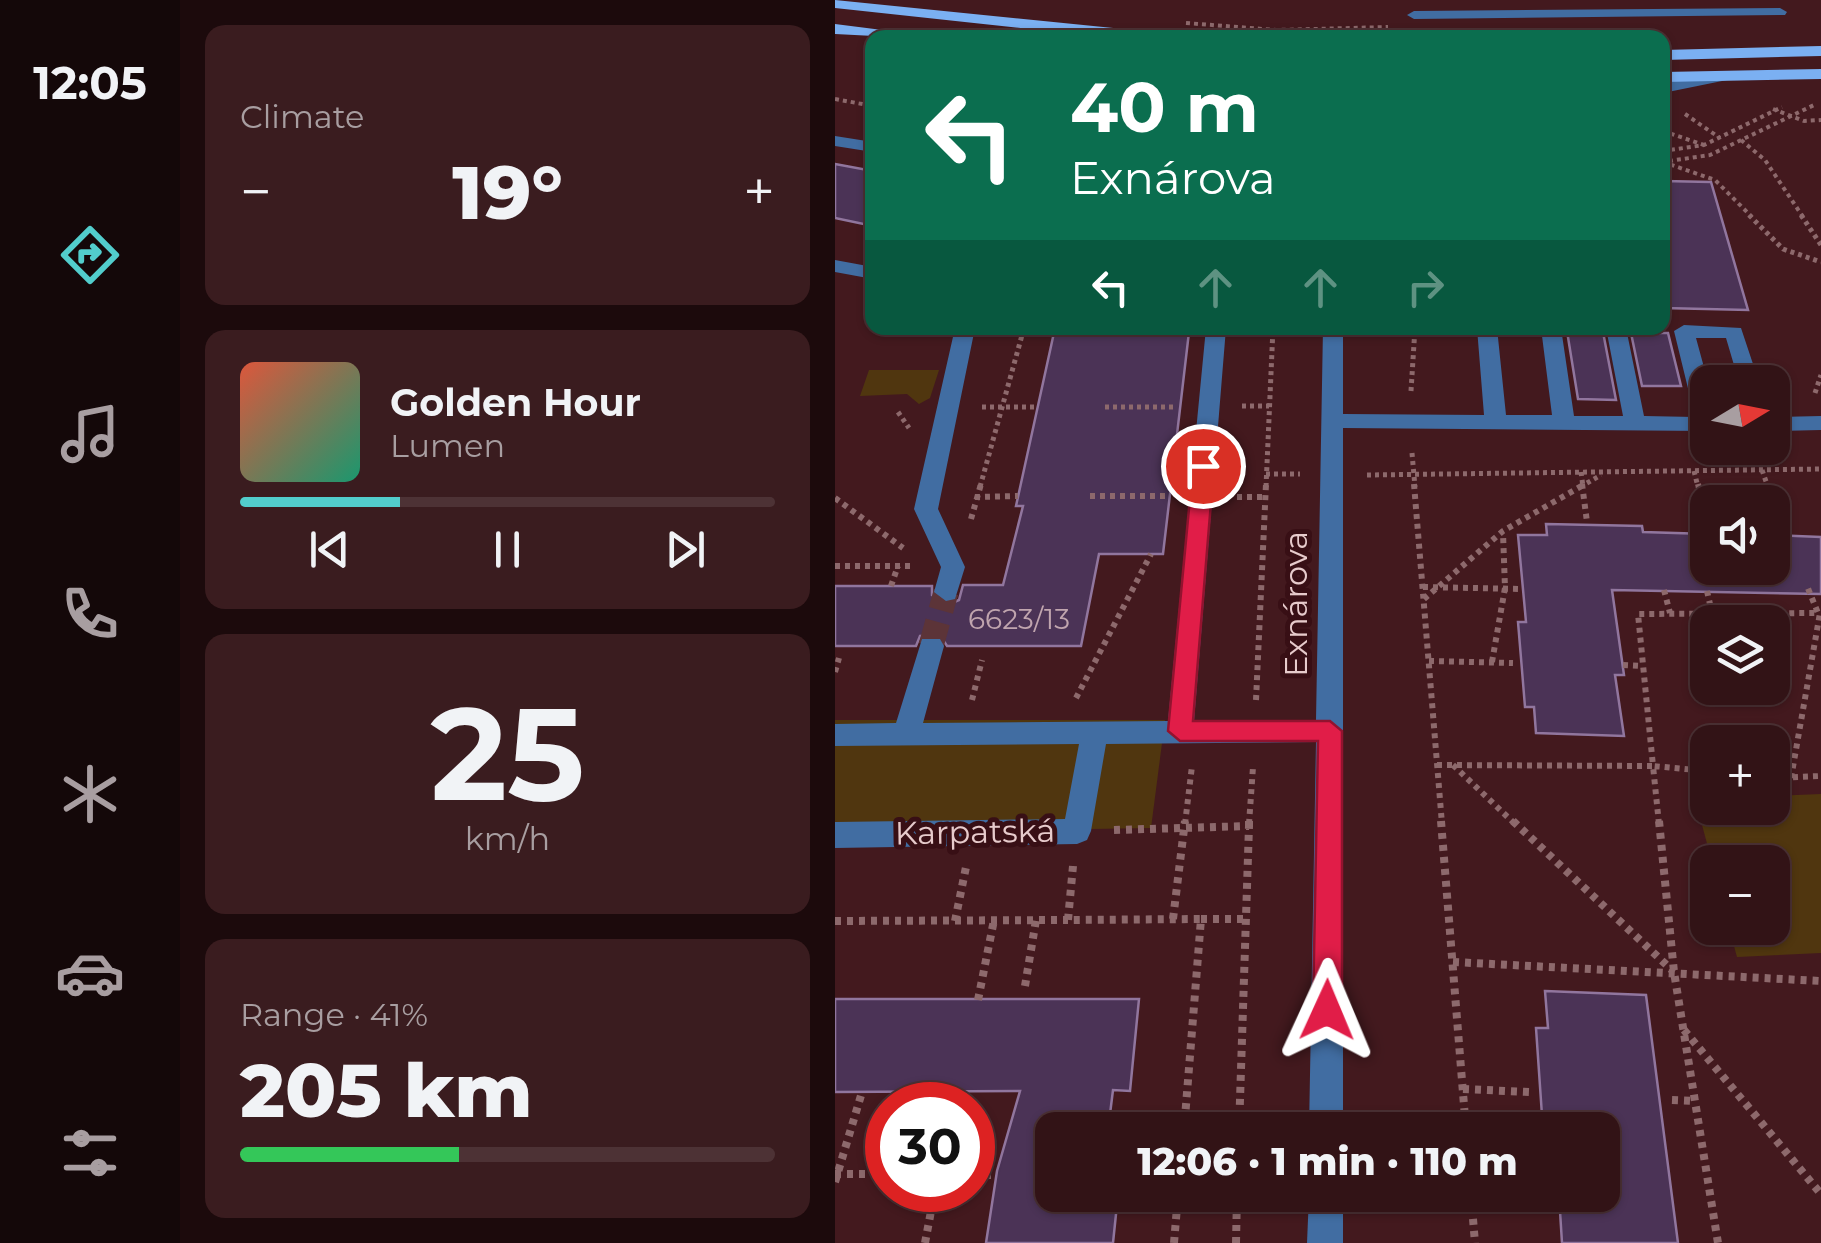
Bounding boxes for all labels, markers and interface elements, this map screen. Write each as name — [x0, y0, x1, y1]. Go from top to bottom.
text: 12:05 — [33, 55, 147, 110]
text: 40 m — [1070, 64, 1259, 150]
icon: left — [905, 70, 1035, 200]
text: Climate — [240, 97, 364, 136]
text: 19° — [452, 146, 563, 238]
text: Exnárova — [1070, 150, 1276, 205]
text: − — [240, 158, 272, 225]
text: + — [743, 158, 775, 225]
icon: directions — [55, 220, 125, 290]
icon: left — [1083, 260, 1138, 315]
icon: ahead — [1188, 260, 1243, 315]
icon: ahead — [1293, 260, 1348, 315]
icon: right — [1398, 260, 1453, 315]
north arrow — [1690, 365, 1790, 465]
map controls — [1690, 365, 1790, 945]
text: Golden Hour — [390, 379, 641, 426]
icon: music — [55, 399, 125, 469]
pin — [1161, 424, 1246, 509]
text: Lumen — [390, 426, 505, 465]
icon: arrive — [1176, 439, 1231, 494]
button: sound — [1690, 485, 1790, 585]
icon: previous — [302, 522, 357, 577]
icon: pause — [480, 522, 535, 577]
icon: next — [658, 522, 713, 577]
street label: Exnárova — [1276, 531, 1315, 677]
icon: phone — [55, 579, 125, 649]
house number: 6623/13 — [968, 602, 1070, 636]
button: layers — [1690, 605, 1790, 705]
text: 25 — [430, 674, 585, 833]
button: + — [1690, 725, 1790, 825]
icon: climate — [55, 759, 125, 829]
street label: Karpatská — [894, 811, 1056, 852]
text: km/h — [465, 819, 550, 858]
button: − — [1690, 845, 1790, 945]
icon: car — [55, 938, 125, 1008]
position arrow — [1275, 958, 1379, 1062]
text: Range · 41% — [240, 995, 428, 1034]
text: 205 km — [240, 1044, 533, 1136]
speed limit sign: 30 — [865, 1082, 995, 1212]
icon: filters — [55, 1118, 125, 1188]
text: 12:06 · 1 min · 110 m — [1137, 1138, 1518, 1185]

